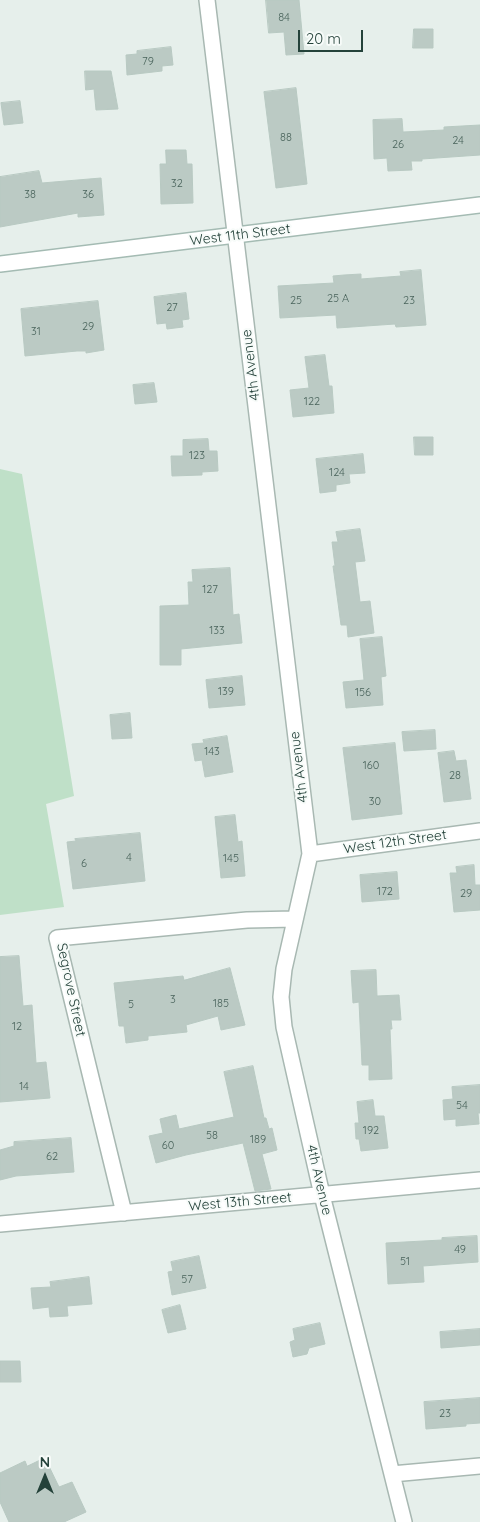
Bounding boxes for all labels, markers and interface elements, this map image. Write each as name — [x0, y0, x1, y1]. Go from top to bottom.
house number: 84 — [278, 11, 290, 25]
scale bar — [300, 20, 365, 52]
text: 20 m — [306, 29, 341, 48]
house number: 79 — [142, 55, 154, 69]
house number: 88 — [280, 131, 292, 145]
house number: 24 — [452, 134, 464, 148]
house number: 26 — [392, 138, 404, 152]
house number: 32 — [171, 177, 183, 191]
house number: 38 — [24, 188, 36, 202]
house number: 36 — [82, 188, 94, 202]
street label: West 11th Street — [189, 220, 291, 250]
house number: 25 A — [327, 292, 349, 306]
house number: 25 — [290, 294, 302, 308]
house number: 23 — [403, 294, 415, 308]
house number: 27 — [166, 301, 178, 315]
house number: 29 — [82, 320, 94, 334]
house number: 31 — [31, 325, 41, 339]
street label: 4th Avenue — [238, 328, 264, 402]
house number: 122 — [304, 395, 320, 409]
house number: 123 — [189, 449, 205, 463]
house number: 124 — [329, 466, 345, 480]
house number: 127 — [202, 583, 218, 597]
house number: 133 — [209, 624, 225, 638]
house number: 139 — [218, 685, 234, 699]
house number: 156 — [355, 686, 371, 700]
street label: 4th Avenue — [286, 730, 312, 804]
house number: 143 — [204, 745, 220, 759]
house number: 160 — [363, 759, 379, 773]
house number: 28 — [449, 769, 461, 783]
house number: 30 — [369, 795, 381, 809]
street label: West 12th Street — [342, 826, 448, 858]
house number: 4 — [126, 851, 132, 865]
house number: 145 — [223, 852, 239, 866]
house number: 6 — [81, 857, 87, 871]
house number: 172 — [377, 885, 393, 899]
house number: 29 — [460, 887, 472, 901]
street label: Segrove Street — [53, 942, 89, 1038]
house number: 3 — [170, 993, 176, 1007]
house number: 185 — [213, 997, 229, 1011]
house number: 5 — [128, 998, 134, 1012]
house number: 12 — [12, 1020, 22, 1034]
house number: 14 — [19, 1080, 29, 1094]
house number: 54 — [456, 1099, 468, 1113]
house number: 192 — [363, 1124, 379, 1138]
house number: 58 — [206, 1129, 218, 1143]
house number: 189 — [250, 1133, 266, 1147]
house number: 60 — [162, 1139, 174, 1153]
street label: 4th Avenue — [303, 1143, 335, 1217]
house number: 62 — [46, 1150, 58, 1164]
street label: West 13th Street — [188, 1189, 292, 1215]
house number: 49 — [454, 1243, 466, 1257]
house number: 51 — [400, 1255, 410, 1269]
house number: 57 — [181, 1273, 193, 1287]
house number: 23 — [439, 1407, 451, 1421]
north arrow — [20, 1452, 70, 1502]
text: N — [40, 1453, 50, 1471]

